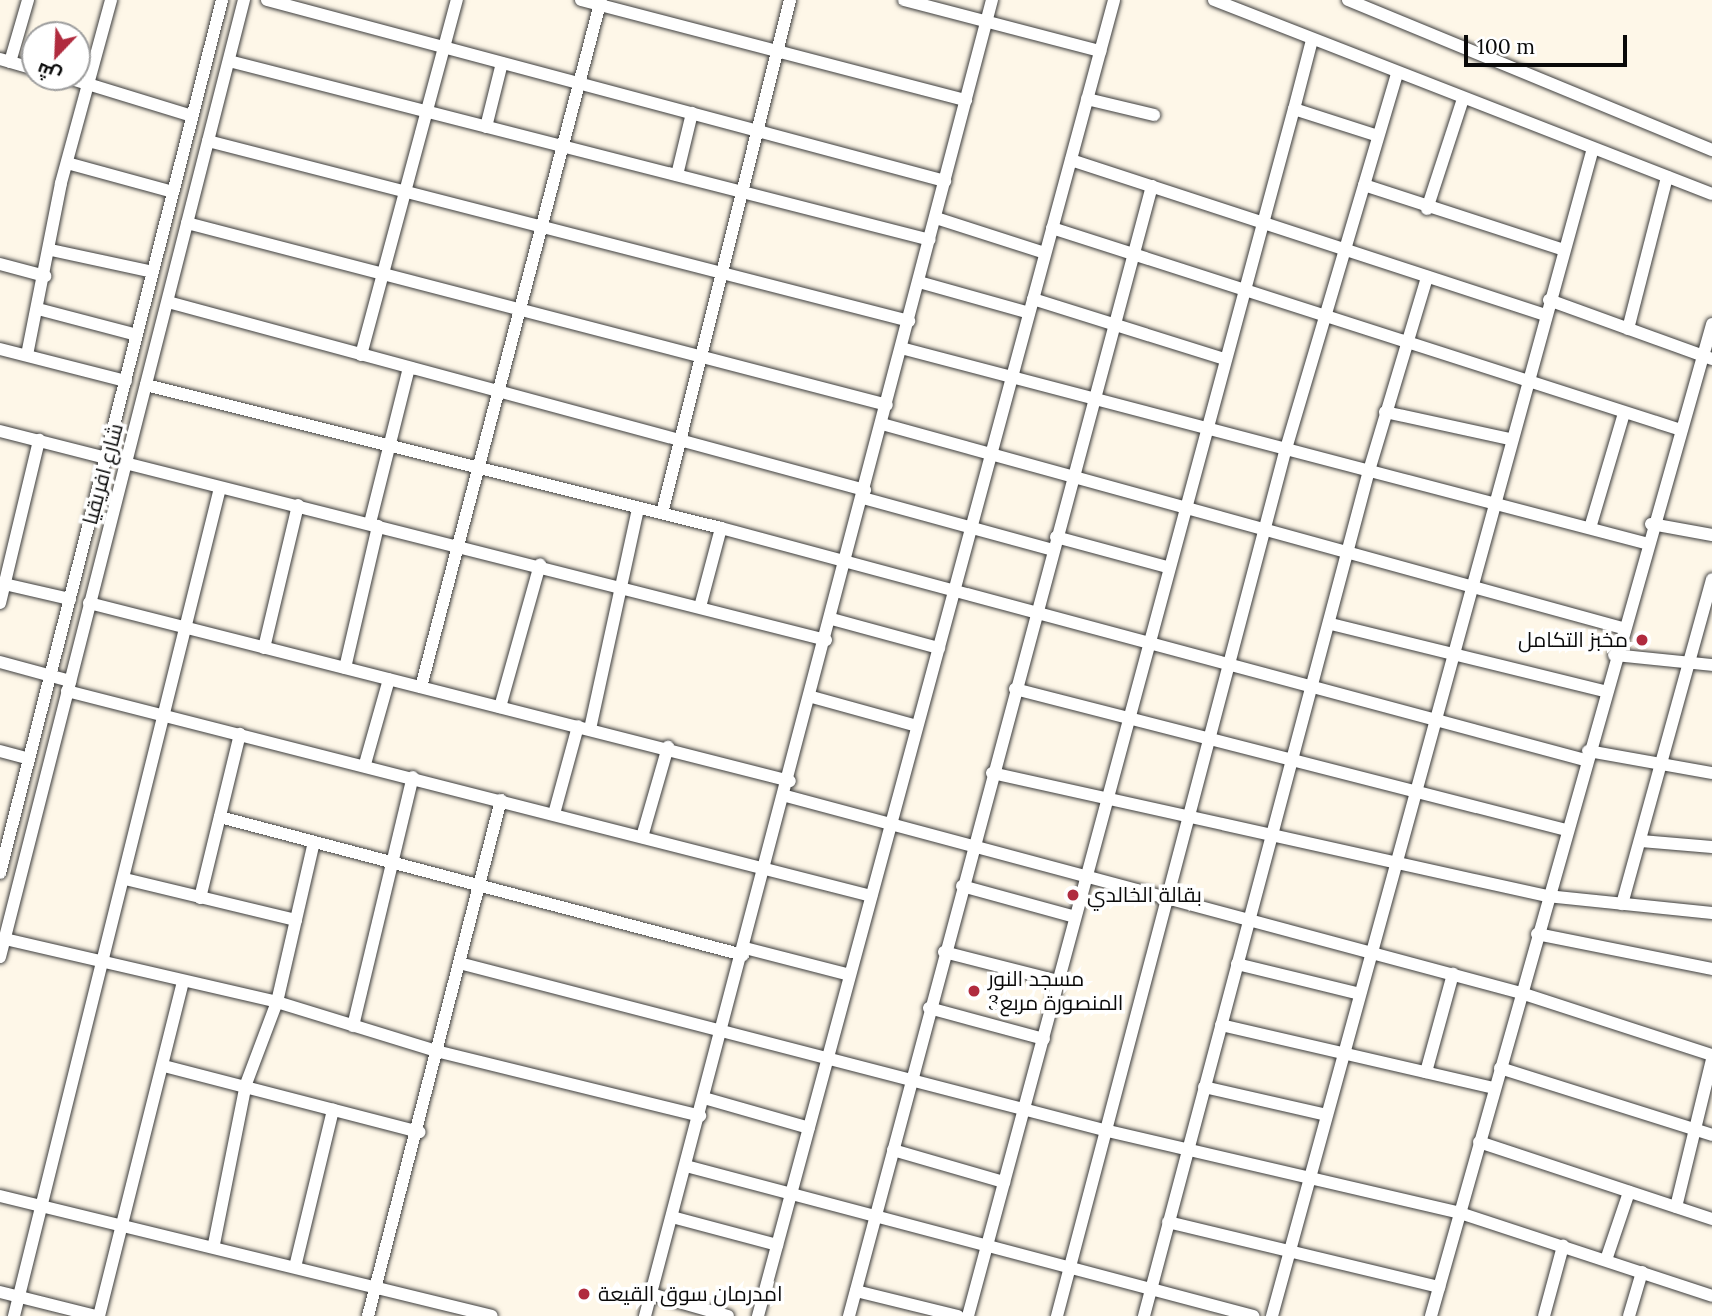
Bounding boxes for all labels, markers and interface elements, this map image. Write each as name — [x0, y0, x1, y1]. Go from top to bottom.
north arrow — [21, 21, 91, 91]
scale bar — [1467, 21, 1630, 65]
text: 100 m — [1477, 33, 1535, 60]
text: ش — [33, 58, 64, 89]
street label: شارع افريقيا — [77, 421, 129, 527]
place label: مخبز التكامل — [1518, 627, 1628, 653]
marker: مخبز التكامل — [1634, 632, 1650, 648]
place label: بقالة الخالدي — [1087, 882, 1202, 908]
marker: بقالة الخالدي — [1065, 887, 1081, 903]
place label: مسجد النور المنصورة مربع3 — [988, 966, 1123, 1016]
marker: مسجد النور المنصورة مربع3 — [966, 983, 982, 999]
place label: امدرمان سوق القيعة — [598, 1281, 783, 1307]
marker: امدرمان سوق القيعة — [576, 1286, 592, 1302]

